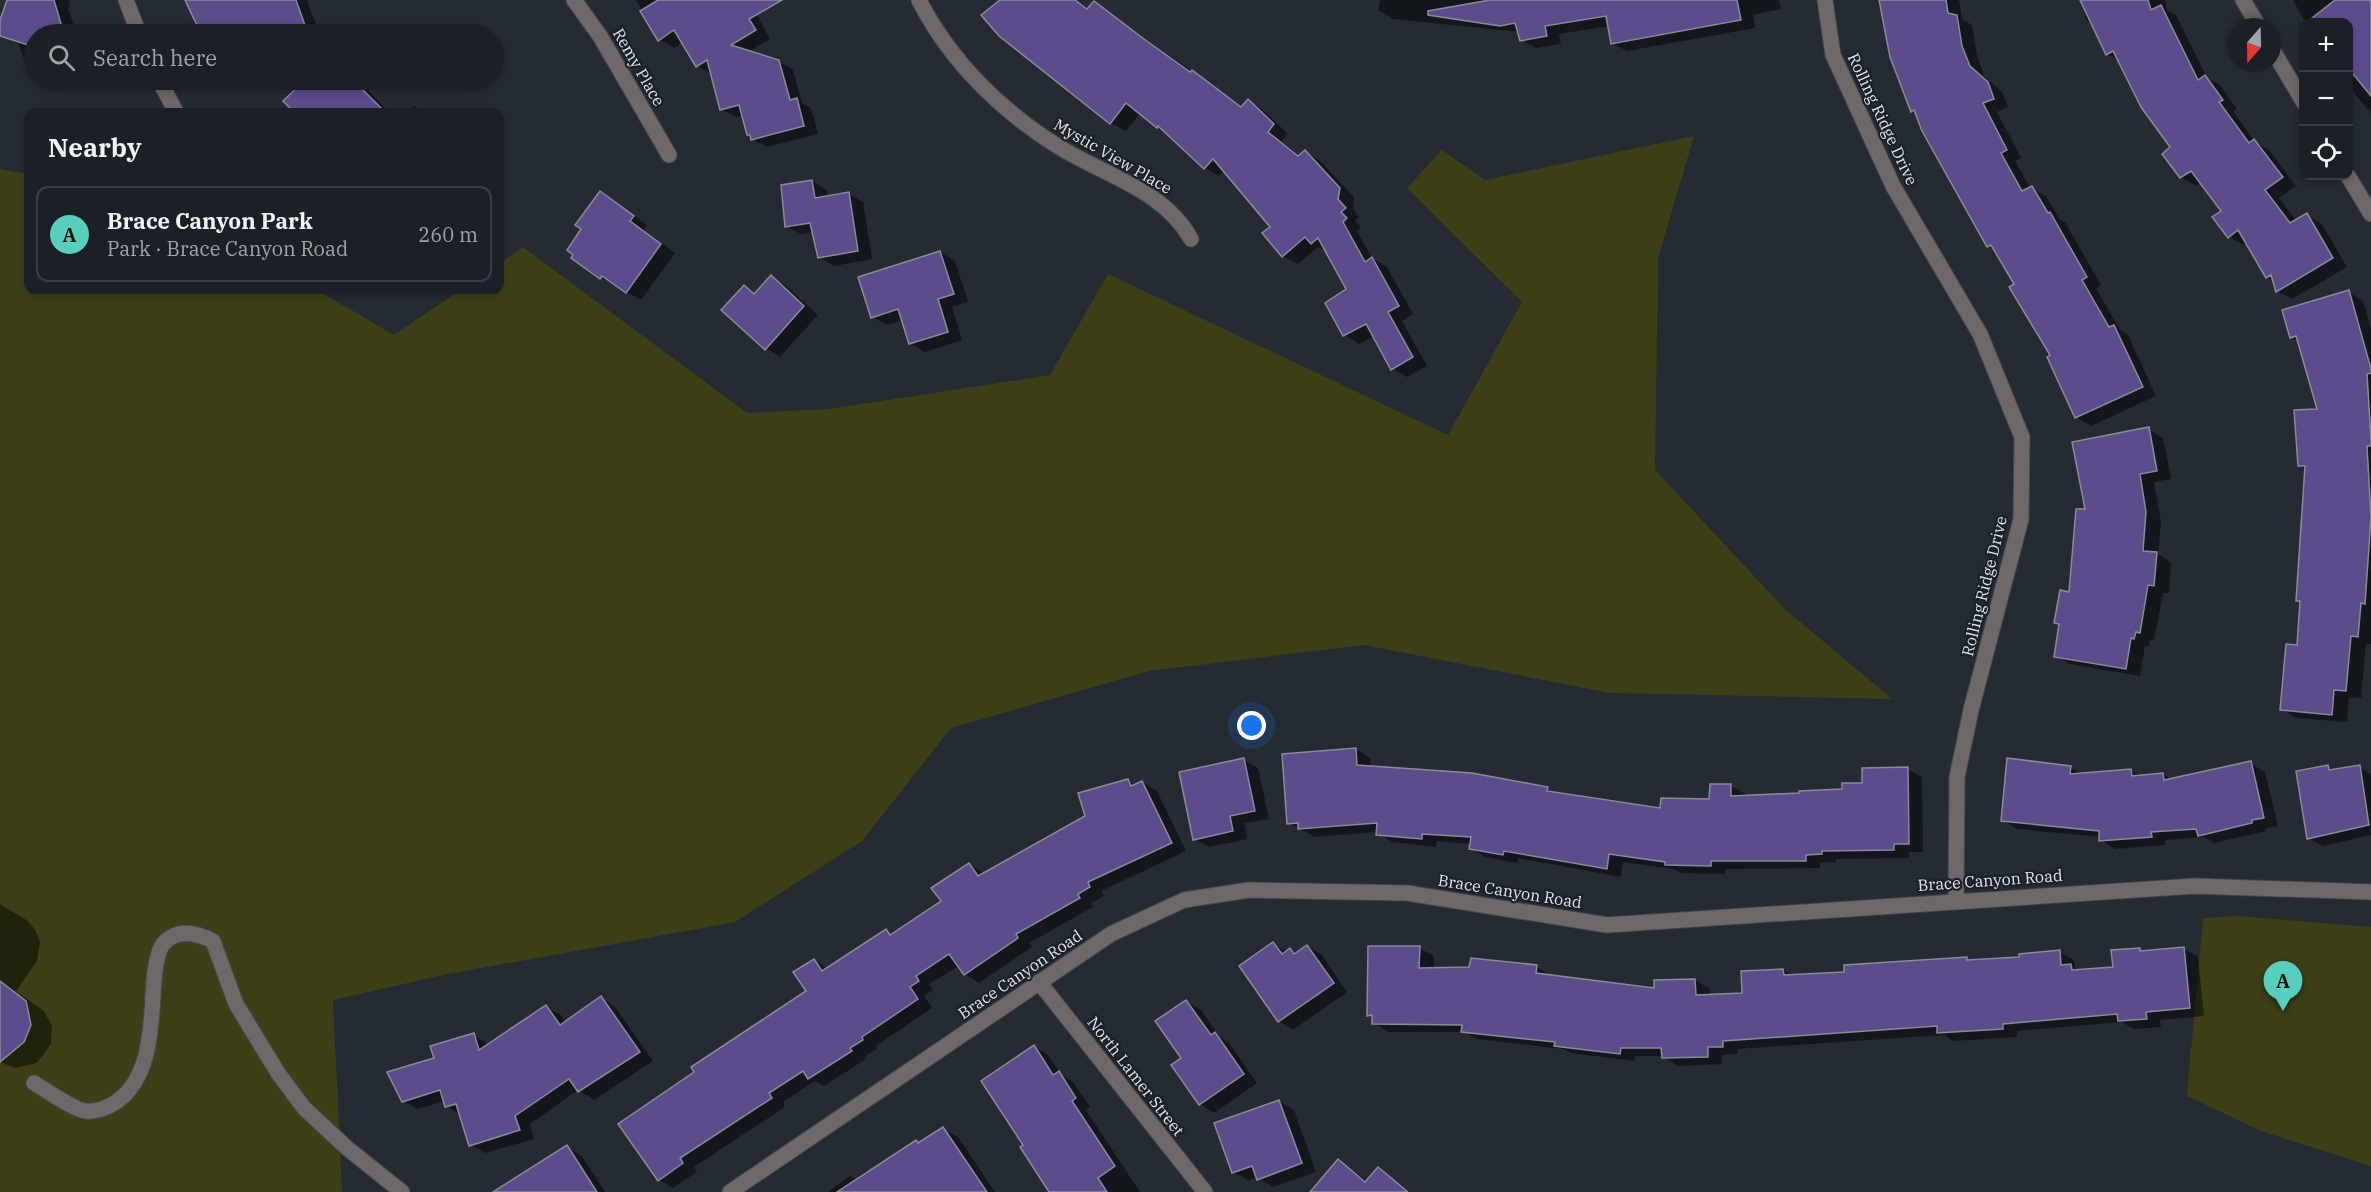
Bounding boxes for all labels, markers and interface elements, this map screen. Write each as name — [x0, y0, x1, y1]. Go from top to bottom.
north arrow — [2227, 18, 2281, 72]
map controls — [2299, 18, 2353, 180]
button: + — [2299, 18, 2353, 72]
search box — [24, 24, 504, 90]
street label: Remy Place — [609, 25, 669, 109]
icon: search — [45, 41, 78, 74]
text: Search here — [93, 43, 217, 72]
street label: Rolling Ridge Drive — [1844, 50, 1922, 188]
button: − — [2299, 72, 2353, 126]
street label: Mystic View Place — [1050, 114, 1176, 198]
button: locate — [2299, 126, 2353, 180]
text: Nearby — [48, 130, 142, 164]
text: Brace Canyon Park — [107, 206, 313, 235]
text: A — [63, 221, 76, 248]
text: 260 m — [418, 221, 478, 248]
text: Park · Brace Canyon Road — [107, 235, 348, 262]
street label: Rolling Ridge Drive — [1957, 514, 2011, 658]
your location — [1237, 711, 1266, 740]
street label: Brace Canyon Road — [1917, 865, 2063, 895]
street label: Brace Canyon Road — [1437, 870, 1584, 912]
street label: Brace Canyon Road — [954, 925, 1086, 1023]
pin: A — [2264, 962, 2302, 1011]
street label: North Lamer Street — [1083, 1012, 1189, 1140]

